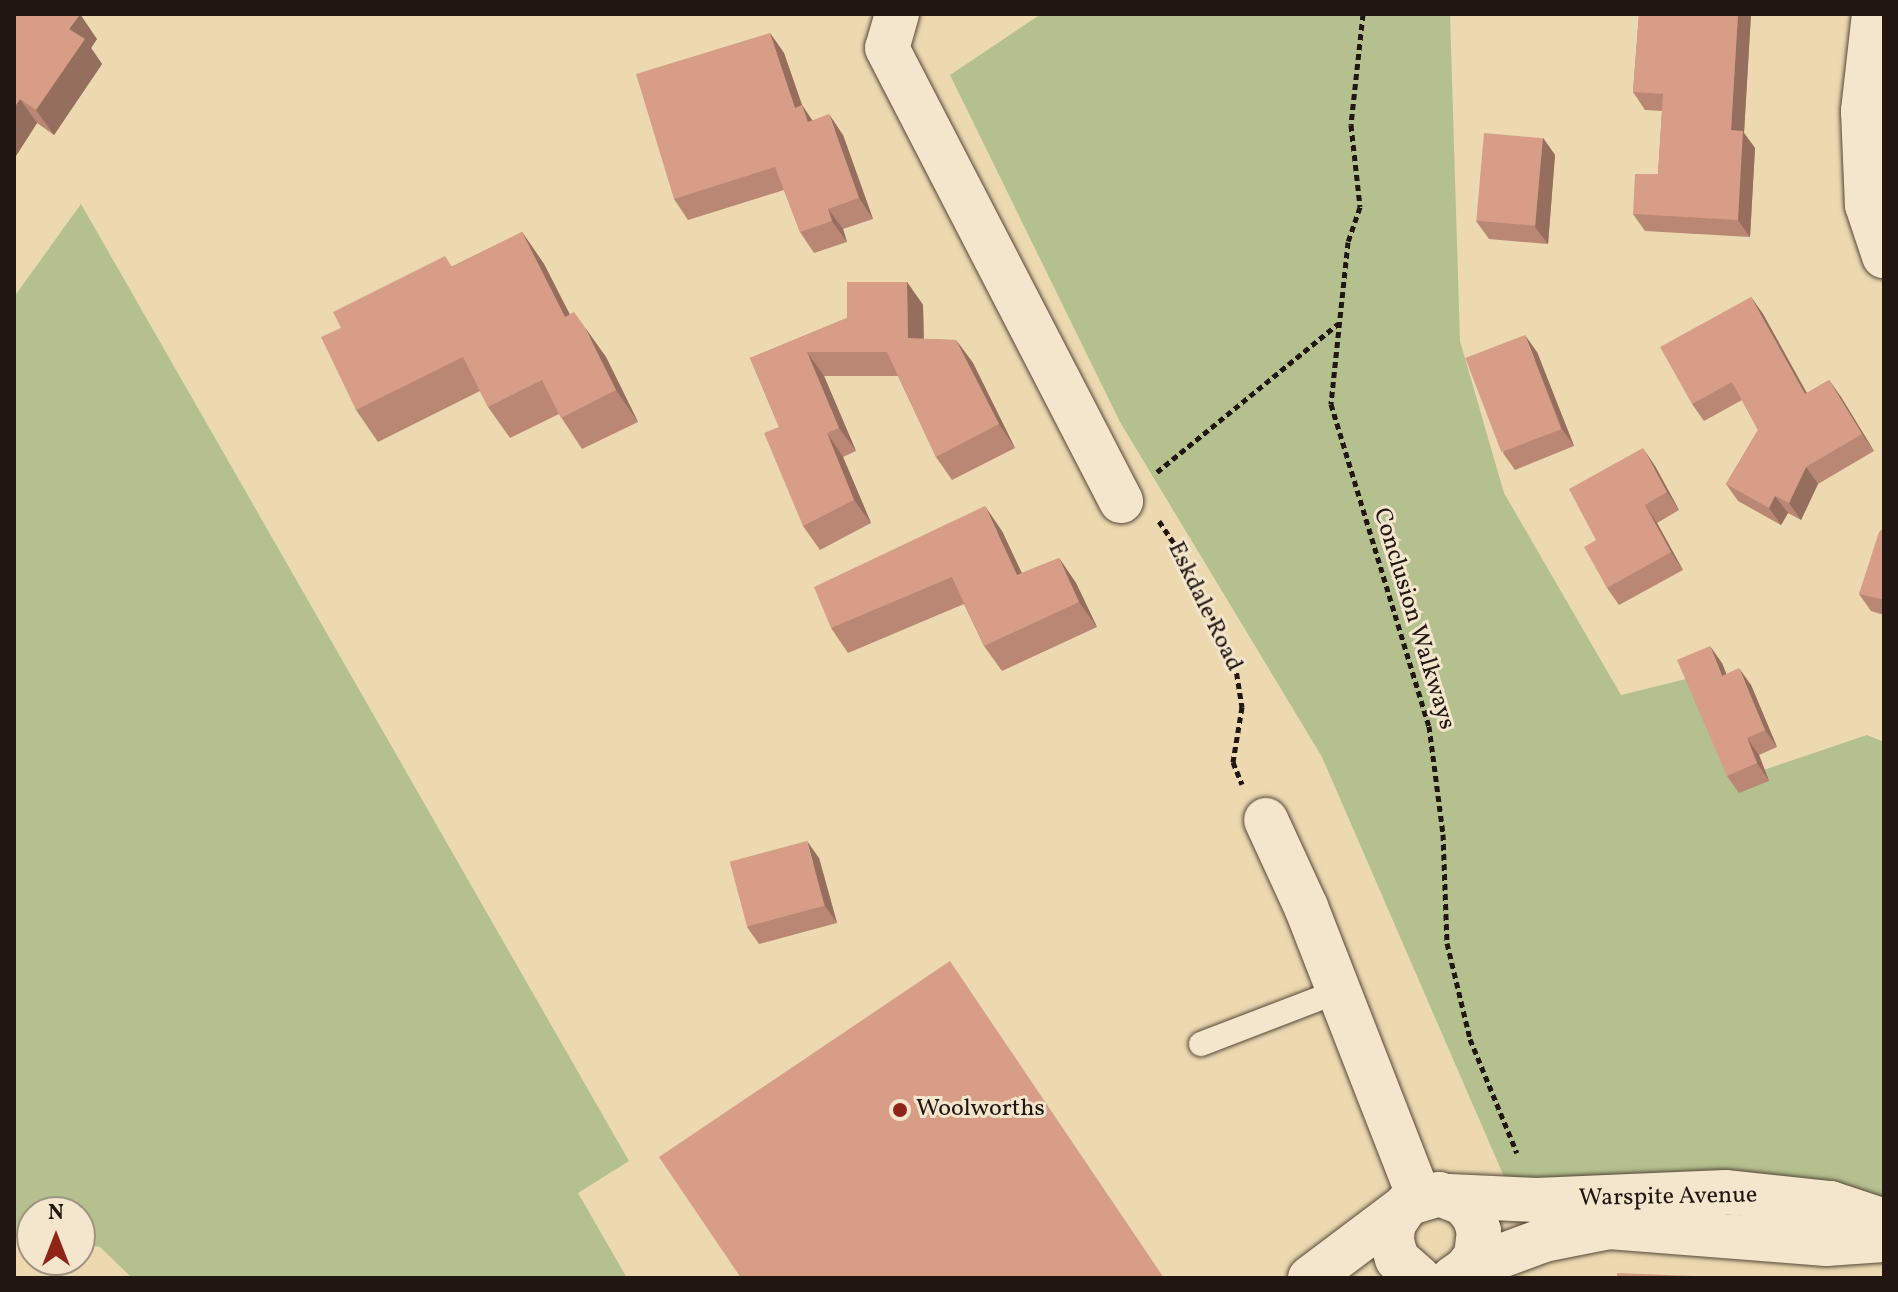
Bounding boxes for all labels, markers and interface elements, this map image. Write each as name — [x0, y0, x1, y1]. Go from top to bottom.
street label: Conclusion Walkways — [1366, 504, 1460, 734]
street label: Eskdale Road — [1160, 538, 1248, 676]
place label: Woolworths — [916, 1096, 1045, 1124]
marker: Woolworths — [891, 1101, 909, 1119]
street label: Warspite Avenue — [1579, 1182, 1757, 1214]
north arrow — [16, 1196, 96, 1276]
text: N — [48, 1198, 64, 1229]

